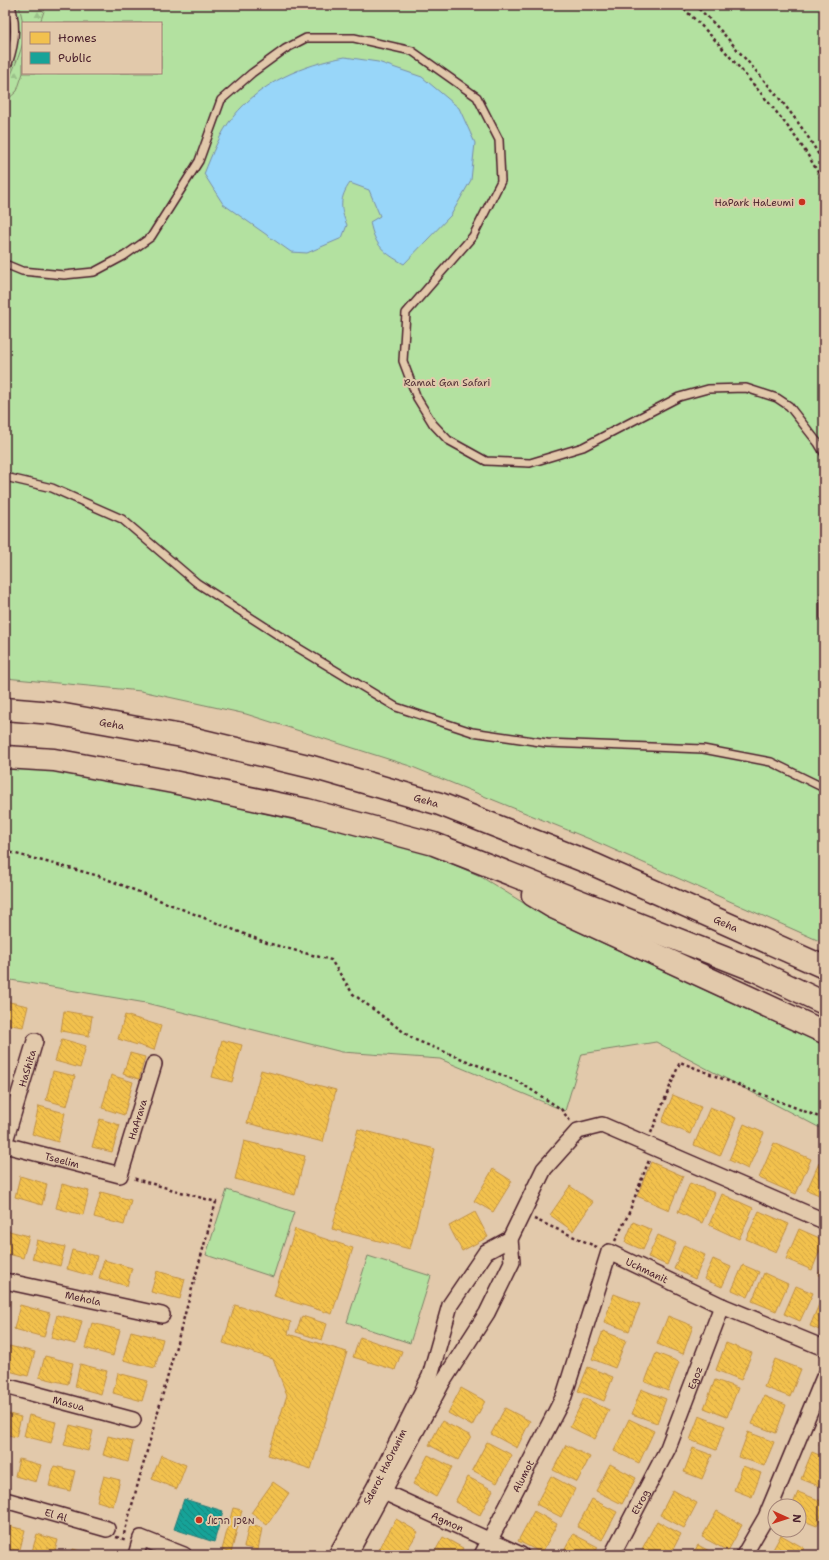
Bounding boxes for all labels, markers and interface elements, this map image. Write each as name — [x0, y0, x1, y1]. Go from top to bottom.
legend — [22, 22, 162, 74]
text: Homes — [58, 30, 97, 46]
text: Public — [58, 50, 92, 66]
place label: HaPark HaLeumi — [715, 196, 794, 209]
marker: HaPark HaLeumi — [797, 197, 807, 207]
park label: Ramat Gan Safari — [404, 376, 490, 389]
street label: Geha — [98, 715, 126, 732]
street label: Geha — [412, 790, 441, 810]
street label: Geha — [712, 912, 741, 935]
street label: HaShita — [15, 1047, 39, 1088]
street label: HaArava — [125, 1097, 150, 1141]
street label: Tseelim — [43, 1149, 81, 1171]
street label: Uchmanit — [624, 1255, 670, 1286]
street label: Mehola — [64, 1288, 103, 1308]
street label: Egoz — [684, 1364, 705, 1391]
street label: Masua — [51, 1392, 87, 1414]
street label: Sderot HaOranim — [360, 1426, 409, 1507]
street label: Alumot — [509, 1457, 537, 1494]
street label: Etrog — [628, 1487, 652, 1517]
north arrow — [767, 1498, 807, 1538]
street label: El Al — [43, 1505, 69, 1524]
street label: Agmon — [429, 1508, 466, 1534]
place label: משכן הראל — [207, 1514, 255, 1527]
text: N — [789, 1514, 804, 1524]
marker: משכן הראל — [194, 1515, 204, 1525]

